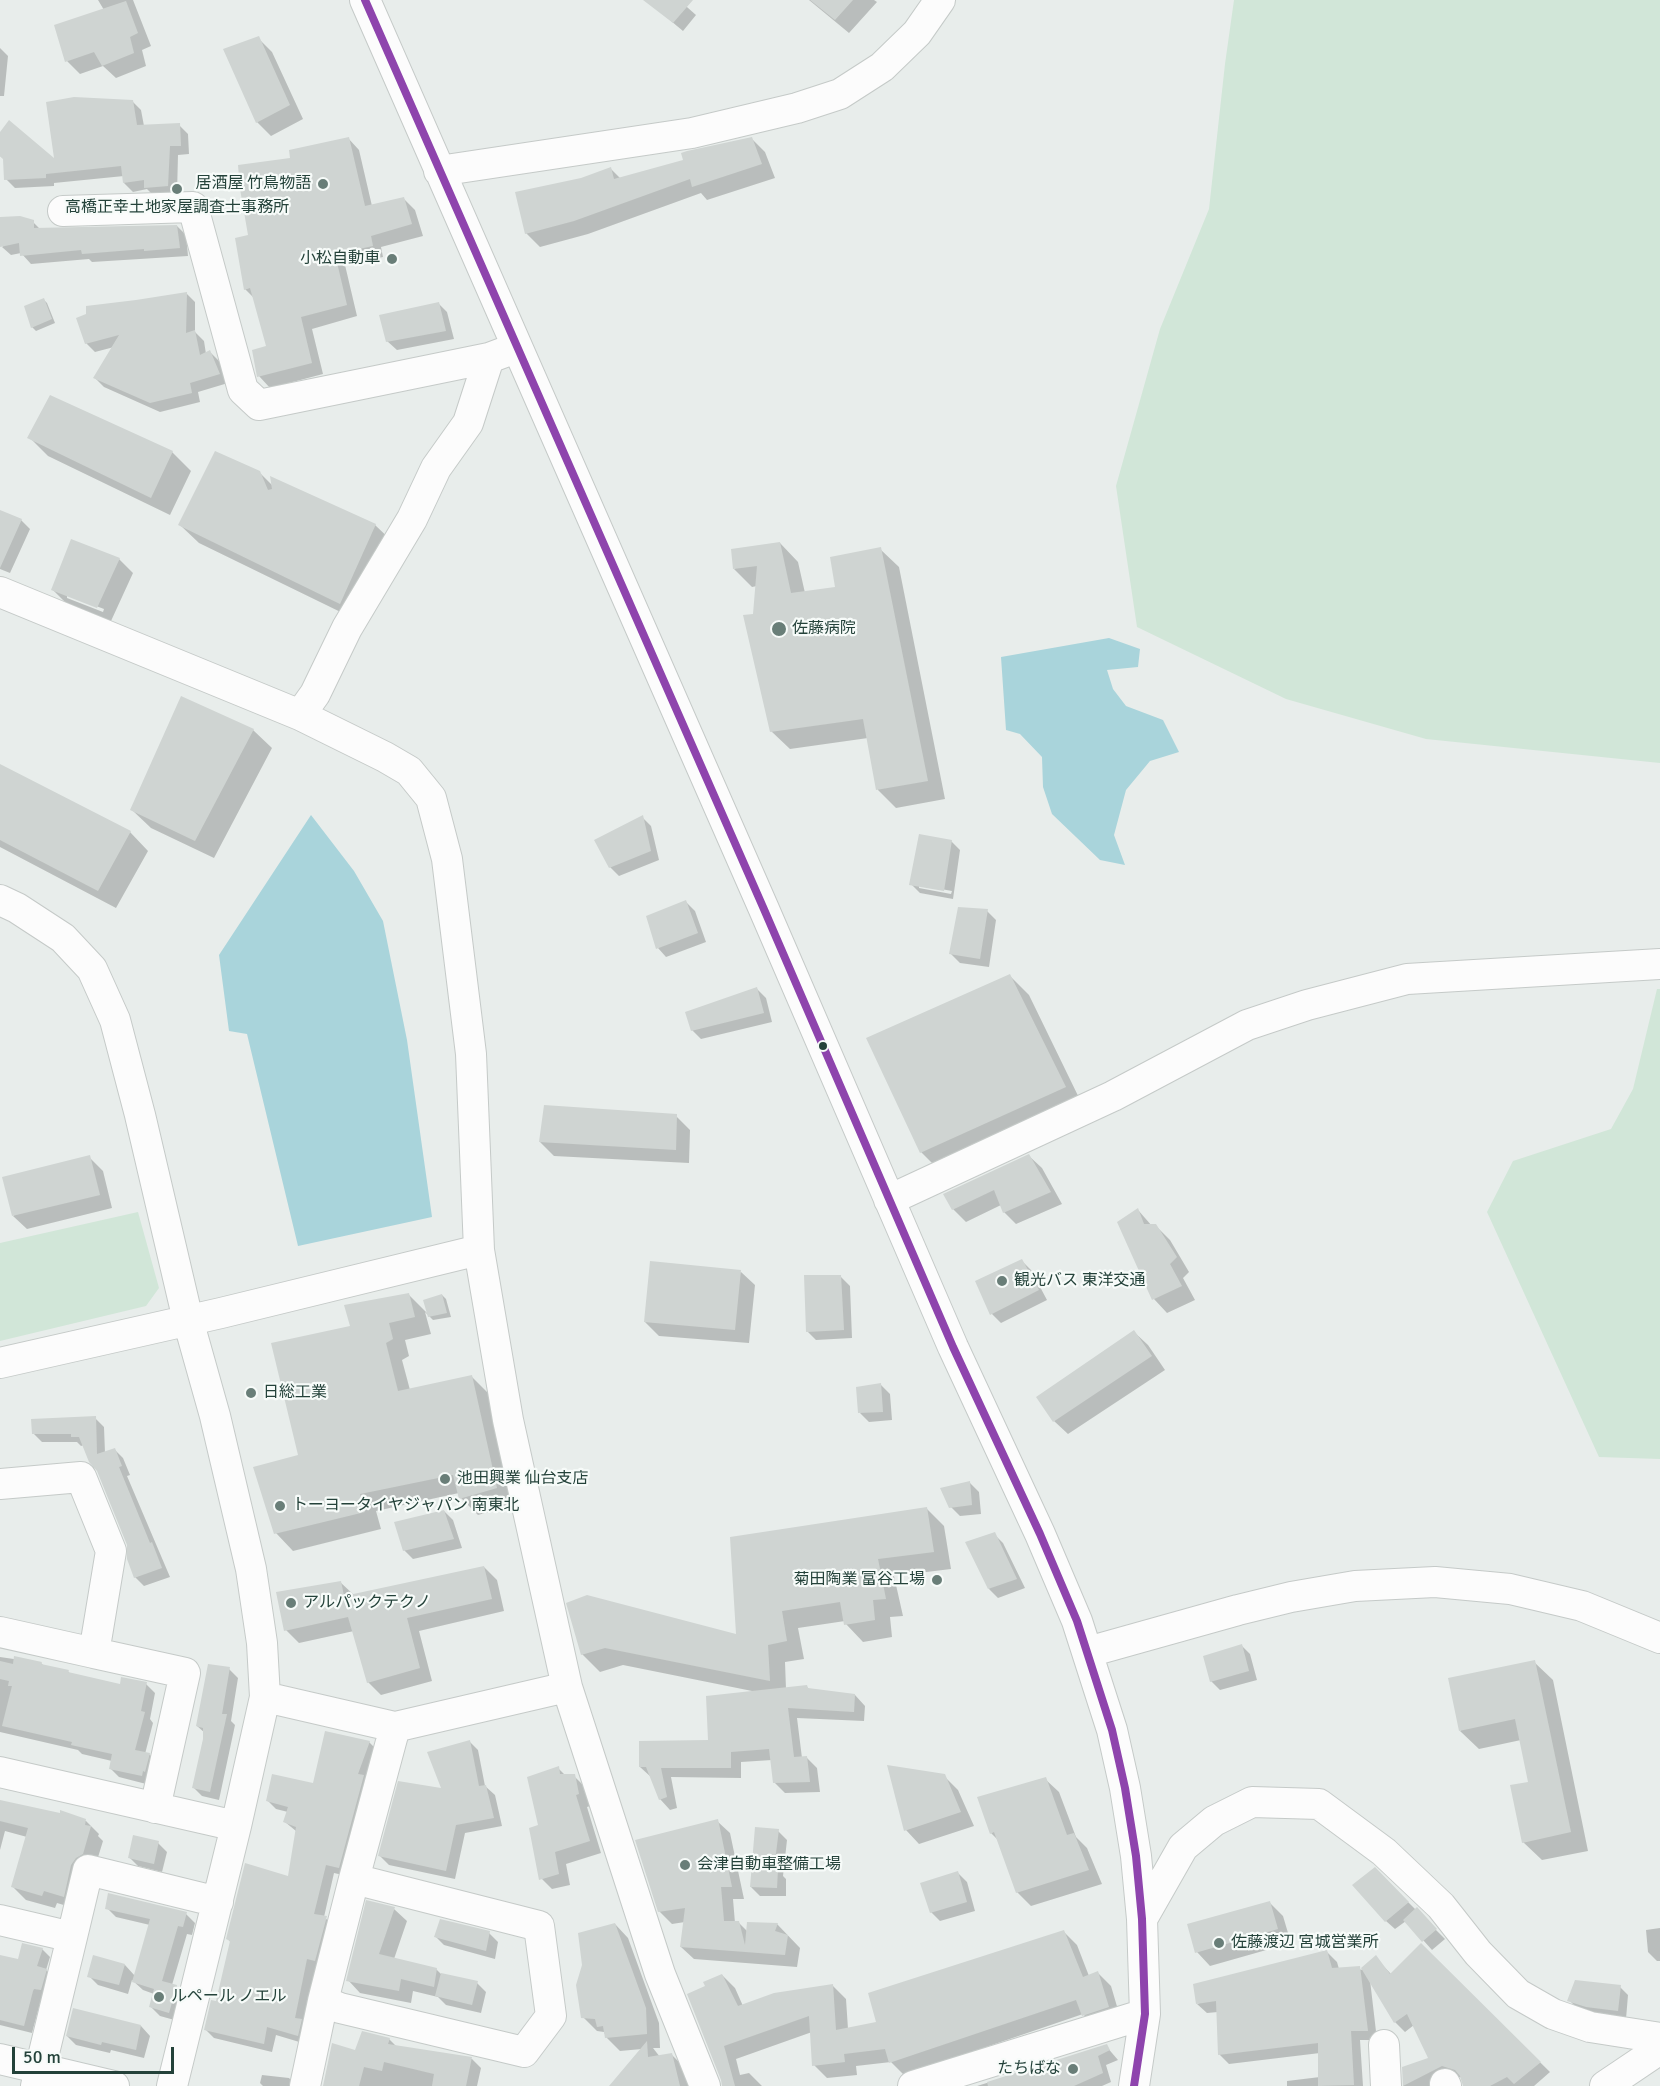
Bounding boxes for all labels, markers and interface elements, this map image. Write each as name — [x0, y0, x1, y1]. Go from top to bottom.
place label: 居酒屋 竹鳥物語 — [195, 174, 311, 194]
marker: 居酒屋 竹鳥物語 — [316, 177, 330, 191]
marker: 高橋正幸土地家屋調査士事務所 — [170, 182, 184, 196]
place label: 高橋正幸土地家屋調査士事務所 — [65, 198, 289, 218]
place label: 小松自動車 — [300, 249, 380, 269]
marker: 小松自動車 — [385, 252, 399, 266]
place label: 佐藤病院 — [792, 619, 856, 639]
marker: 佐藤病院 — [770, 620, 788, 638]
unlabelled marker — [817, 1040, 829, 1052]
place label: 観光バス 東洋交通 — [1014, 1271, 1146, 1291]
marker: 観光バス 東洋交通 — [995, 1274, 1009, 1288]
place label: 日総工業 — [263, 1383, 327, 1403]
marker: 日総工業 — [244, 1386, 258, 1400]
place label: 池田興業 仙台支店 — [457, 1469, 589, 1489]
marker: 池田興業 仙台支店 — [438, 1472, 452, 1486]
place label: トーヨータイヤジャパン 南東北 — [292, 1496, 520, 1516]
marker: トーヨータイヤジャパン 南東北 — [273, 1499, 287, 1513]
place label: 菊田陶業 富谷工場 — [793, 1570, 925, 1590]
marker: 菊田陶業 富谷工場 — [930, 1573, 944, 1587]
place label: アルパックテクノ — [303, 1593, 431, 1613]
marker: アルパックテクノ — [284, 1596, 298, 1610]
place label: 会津自動車整備工場 — [697, 1855, 841, 1875]
marker: 会津自動車整備工場 — [678, 1858, 692, 1872]
place label: 佐藤渡辺 宮城営業所 — [1231, 1933, 1379, 1953]
marker: 佐藤渡辺 宮城営業所 — [1212, 1936, 1226, 1950]
place label: ルペール ノエル — [171, 1987, 287, 2007]
marker: ルペール ノエル — [152, 1990, 166, 2004]
scale bar — [15, 2035, 177, 2073]
text: 50 m — [23, 2046, 61, 2068]
place label: たちばな — [997, 2059, 1061, 2079]
marker: たちばな — [1066, 2062, 1080, 2076]

